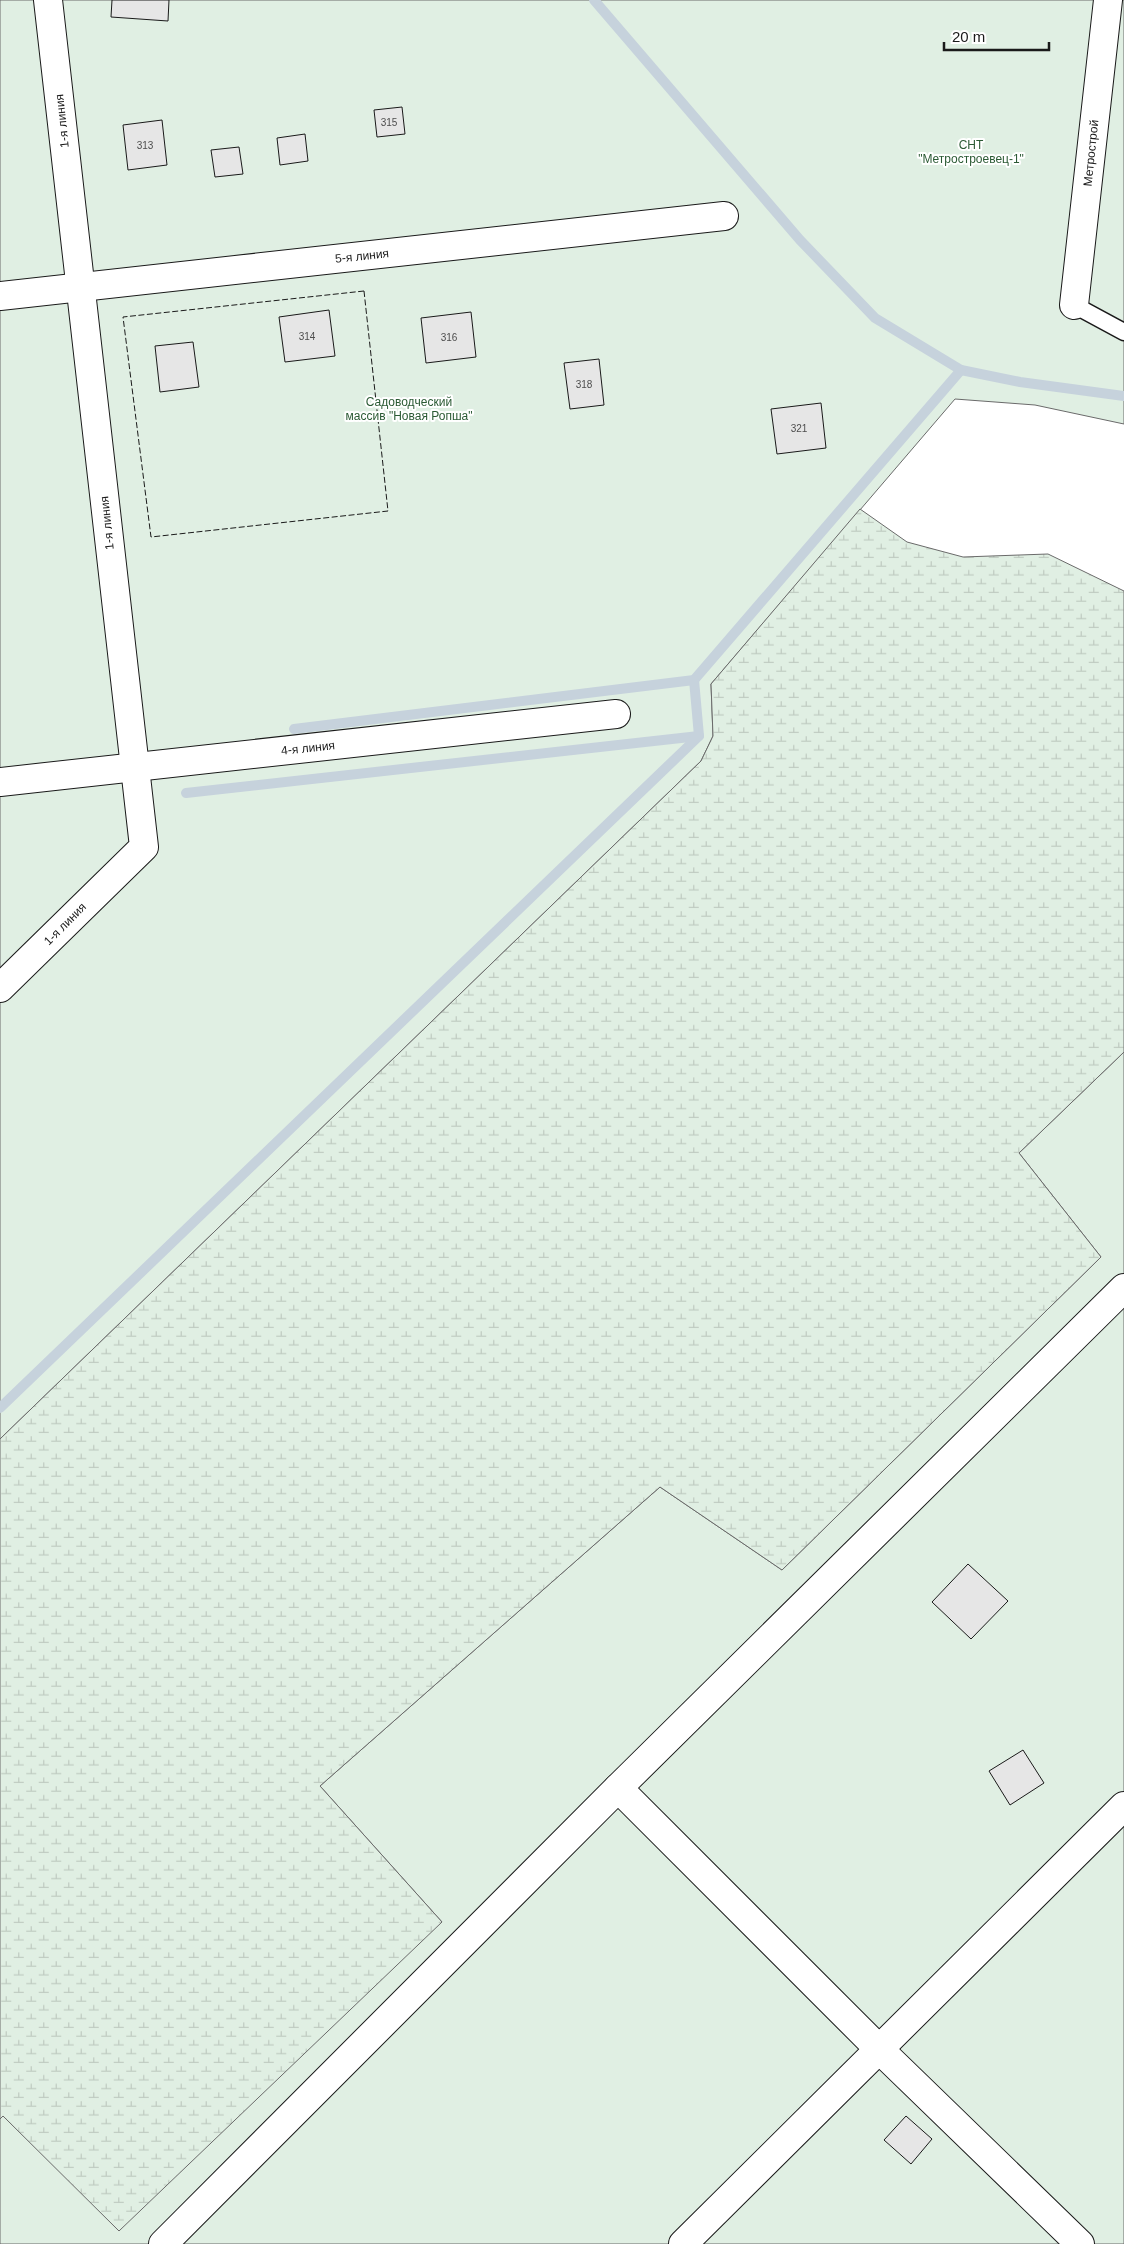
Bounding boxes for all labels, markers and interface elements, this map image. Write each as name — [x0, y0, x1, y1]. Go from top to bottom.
scale bar — [944, 20, 1049, 52]
text: 20 m — [952, 28, 985, 45]
street label: 1-я линия — [52, 93, 72, 149]
house number: 315 — [381, 117, 398, 128]
street label: Метрострой — [1081, 119, 1101, 187]
park label: СНТ "Метростроевец-1" — [918, 138, 1024, 166]
house number: 313 — [137, 140, 154, 151]
street label: 5-я линия — [334, 246, 390, 266]
house number: 314 — [299, 331, 316, 342]
house number: 316 — [441, 332, 458, 343]
house number: 318 — [576, 379, 593, 390]
park label: Садоводческий массив "Новая Ропша" — [346, 395, 472, 423]
house number: 321 — [791, 423, 808, 434]
street label: 1-я линия — [97, 495, 117, 551]
street label: 4-я линия — [280, 738, 336, 758]
street label: 1-я линия — [41, 900, 89, 948]

